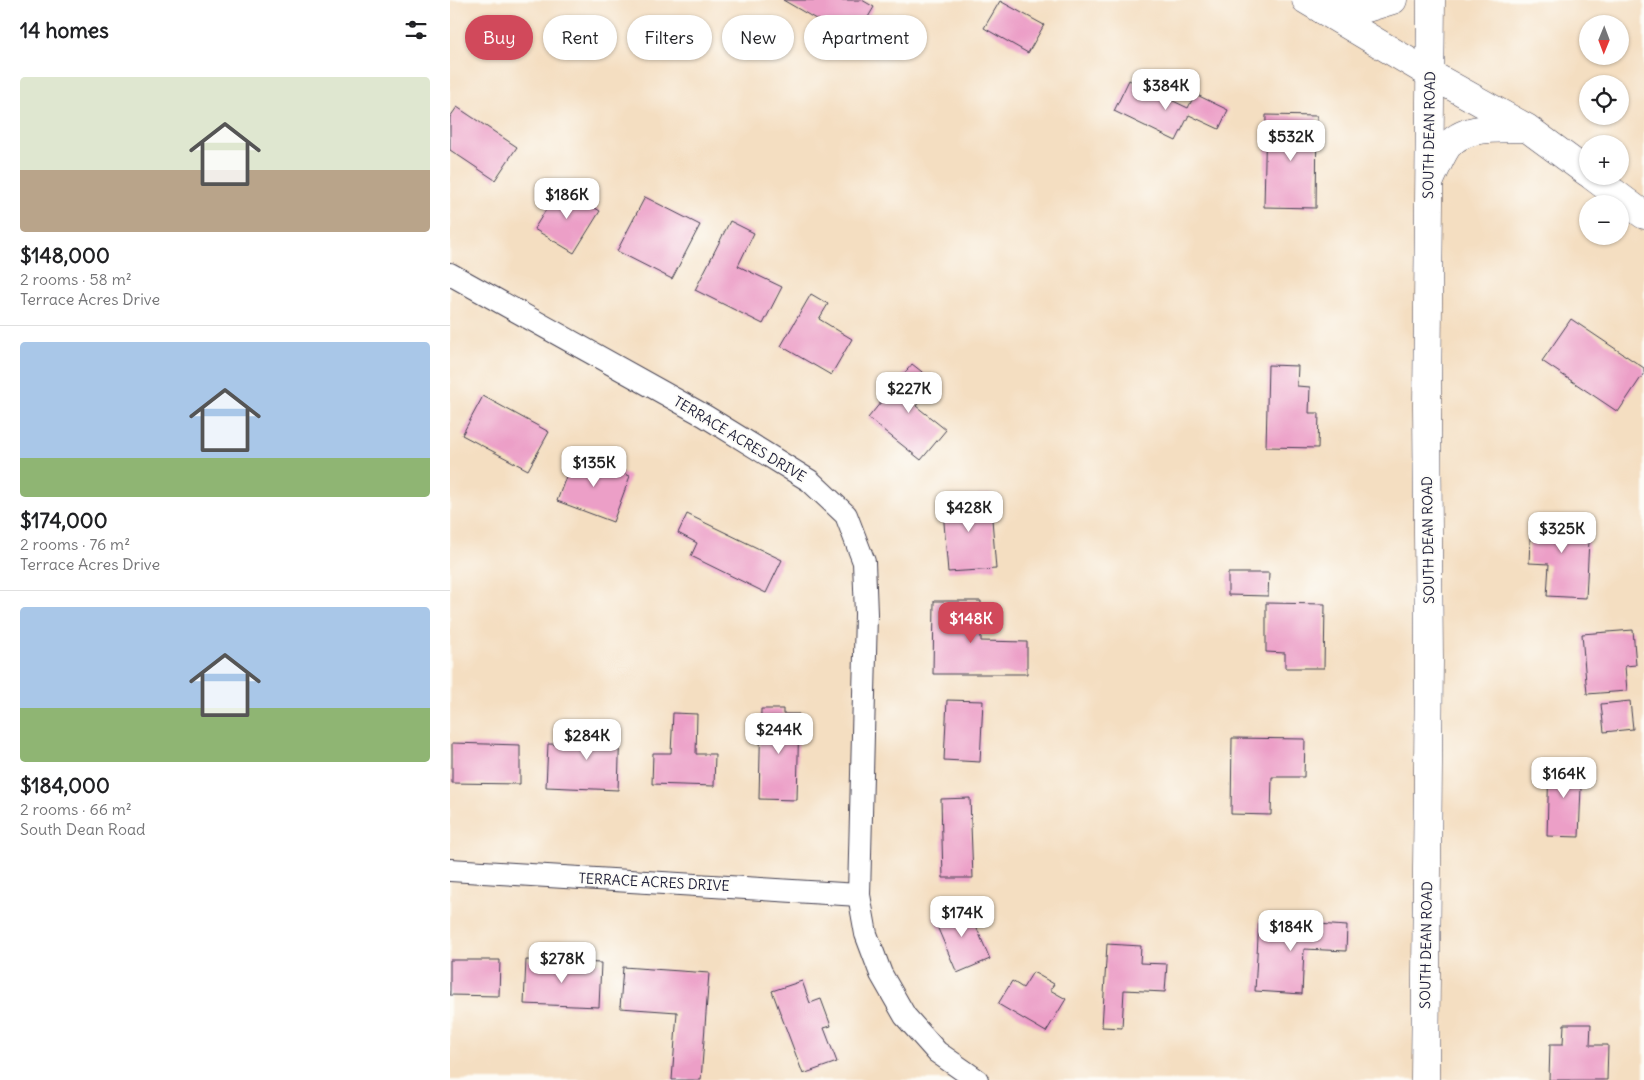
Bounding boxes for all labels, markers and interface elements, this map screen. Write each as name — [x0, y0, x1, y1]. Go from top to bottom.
chip: Buy — [465, 15, 533, 60]
chip: Rent — [543, 15, 617, 60]
chip: Filters — [627, 15, 712, 60]
chip: New — [722, 15, 794, 60]
chip: Apartment — [804, 15, 927, 60]
north arrow — [1579, 15, 1629, 65]
map controls — [1579, 15, 1629, 245]
icon: filters — [402, 16, 430, 44]
text: 14 homes — [20, 17, 109, 44]
pin: $384K — [1131, 68, 1201, 111]
street label: SOUTH DEAN ROAD — [1419, 71, 1439, 199]
text: $384K — [1143, 75, 1189, 95]
button: locate — [1579, 75, 1629, 125]
icon: home — [180, 109, 270, 199]
pin: $532K — [1256, 120, 1326, 162]
text: $532K — [1268, 126, 1314, 146]
button: + — [1579, 135, 1629, 185]
pin: $186K — [532, 178, 602, 220]
text: $186K — [545, 184, 589, 204]
button: − — [1579, 195, 1629, 245]
text: $148,000 — [20, 242, 110, 269]
text: 2 rooms · 58 m² — [20, 269, 132, 289]
text: Terrace Acres Drive — [20, 289, 160, 309]
pin: $227K — [874, 372, 944, 414]
icon: home — [180, 375, 270, 465]
text: $227K — [887, 378, 931, 398]
street label: TERRACE ACRES DRIVE — [671, 392, 809, 486]
pin: $135K — [559, 446, 629, 488]
text: $135K — [572, 452, 616, 472]
street label: SOUTH DEAN ROAD — [1418, 476, 1438, 604]
pin: $428K — [934, 490, 1004, 533]
text: $428K — [946, 497, 992, 517]
text: $174,000 — [20, 507, 107, 534]
pin: $325K — [1527, 512, 1597, 554]
text: $325K — [1539, 518, 1585, 538]
text: 2 rooms · 76 m² — [20, 534, 130, 554]
text: Terrace Acres Drive — [20, 554, 160, 574]
pin: $148K — [936, 602, 1006, 644]
text: $148K — [949, 608, 993, 628]
icon: home — [180, 640, 270, 730]
pin: $244K — [744, 712, 814, 755]
pin: $284K — [552, 718, 622, 761]
text: $244K — [756, 719, 802, 739]
text: $284K — [564, 725, 610, 745]
pin: $164K — [1529, 756, 1599, 799]
text: $164K — [1542, 763, 1586, 783]
text: $184,000 — [20, 772, 110, 799]
text: 2 rooms · 66 m² — [20, 799, 132, 819]
text: South Dean Road — [20, 819, 145, 839]
street label: TERRACE ACRES DRIVE — [578, 869, 730, 895]
street label: SOUTH DEAN ROAD — [1416, 881, 1436, 1009]
pin: $174K — [927, 896, 997, 938]
text: $174K — [941, 902, 983, 922]
pin: $184K — [1256, 910, 1326, 952]
text: $184K — [1269, 916, 1313, 936]
pin: $278K — [527, 942, 597, 984]
text: $278K — [540, 948, 584, 968]

